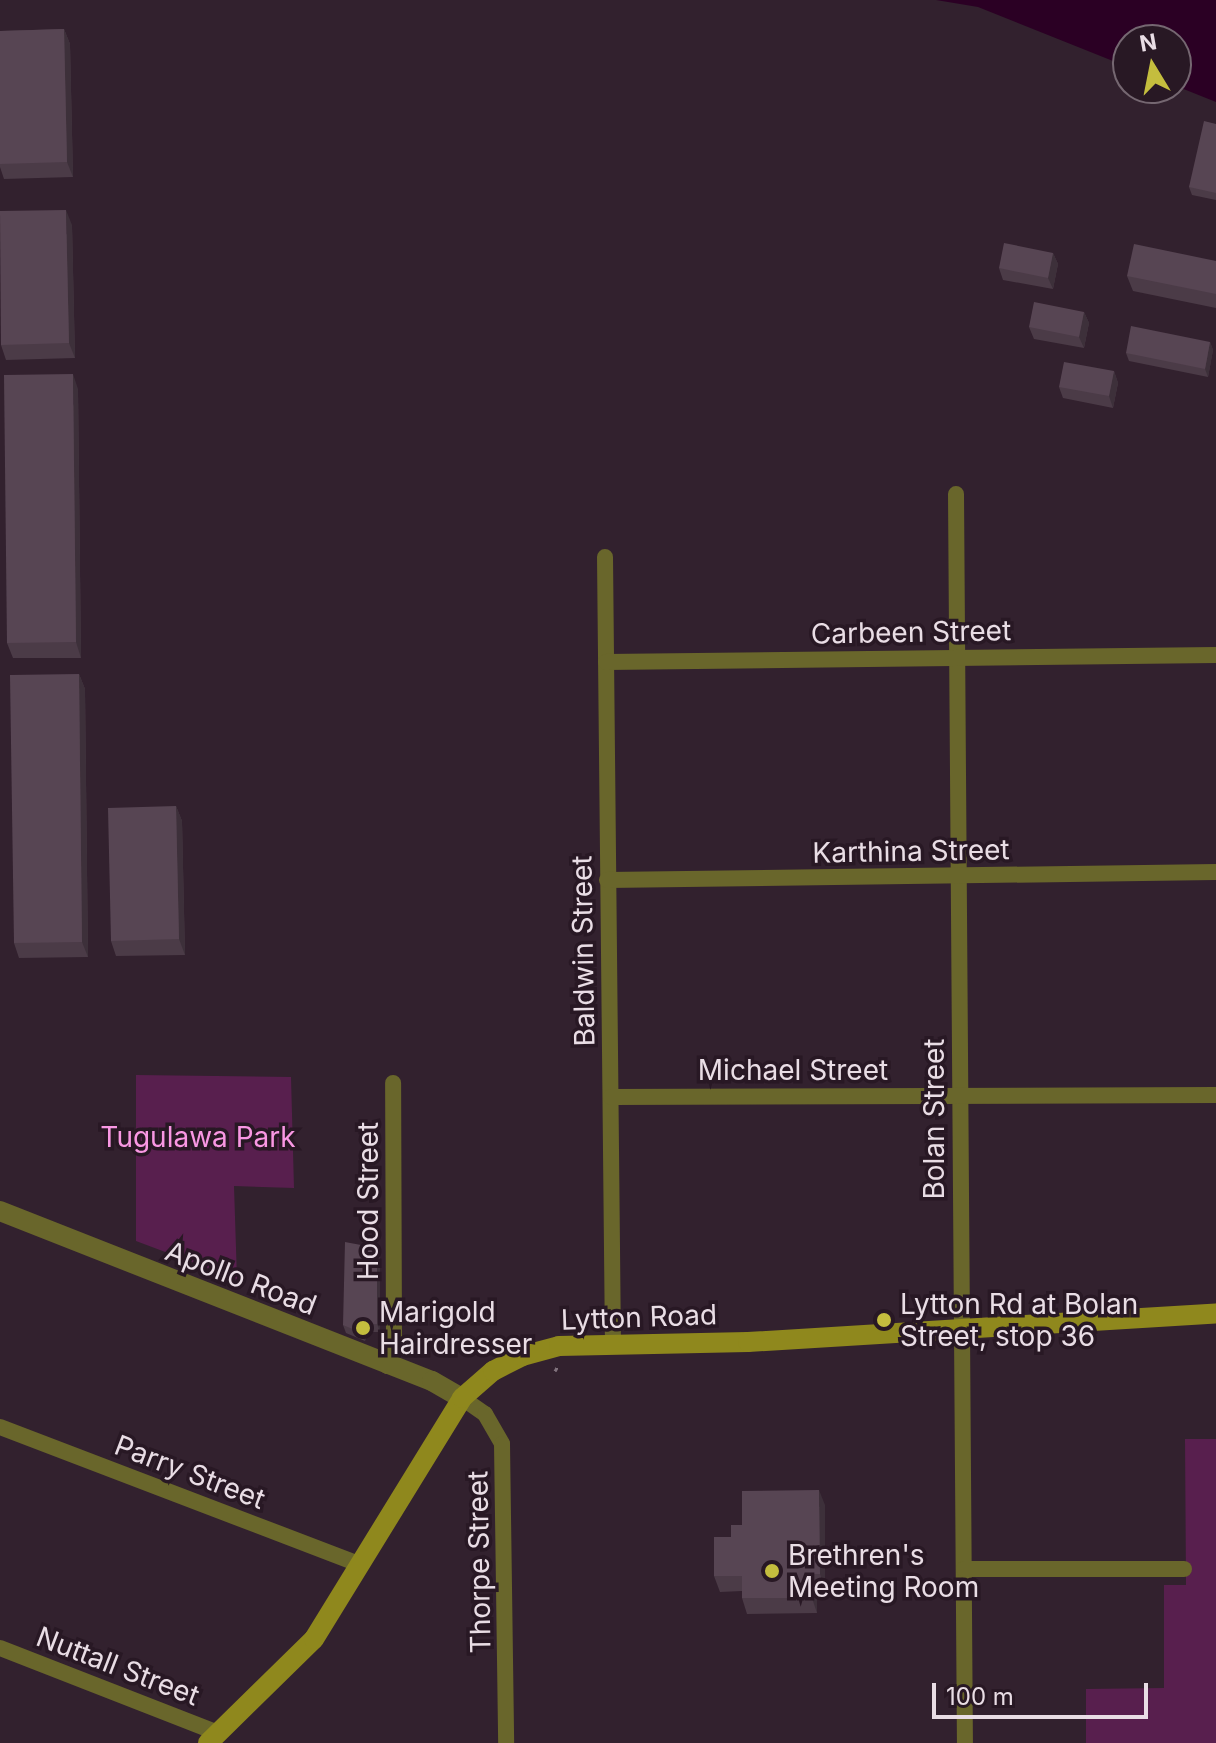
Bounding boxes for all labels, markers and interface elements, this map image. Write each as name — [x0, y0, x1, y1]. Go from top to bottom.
north arrow — [1112, 24, 1192, 104]
text: N — [1138, 28, 1159, 57]
street label: Carbeen Street — [811, 613, 1011, 651]
street label: Karthina Street — [812, 832, 1010, 870]
street label: Baldwin Street — [565, 855, 601, 1047]
street label: Bolan Street — [917, 1038, 951, 1200]
street label: Michael Street — [698, 1053, 888, 1087]
park label: Tugulawa Park — [100, 1120, 296, 1154]
street label: Hood Street — [351, 1122, 385, 1280]
street label: Apollo Road — [161, 1234, 321, 1322]
place label: Lytton Rd at Bolan Street, stop 36 — [900, 1287, 1138, 1353]
place label: Marigold Hairdresser — [379, 1295, 532, 1361]
street label: Lytton Road — [560, 1297, 718, 1337]
marker: Lytton Rd at Bolan Street, stop 36 — [875, 1311, 893, 1329]
marker: Marigold Hairdresser — [354, 1319, 372, 1337]
street label: Parry Street — [110, 1428, 270, 1516]
street label: Thorpe Street — [461, 1470, 497, 1654]
place label: Brethren's Meeting Room — [788, 1538, 979, 1604]
marker: Brethren's Meeting Room — [763, 1562, 781, 1580]
street label: Nuttall Street — [32, 1620, 204, 1712]
scale bar — [936, 1667, 1152, 1717]
text: 100 m — [946, 1682, 1014, 1711]

